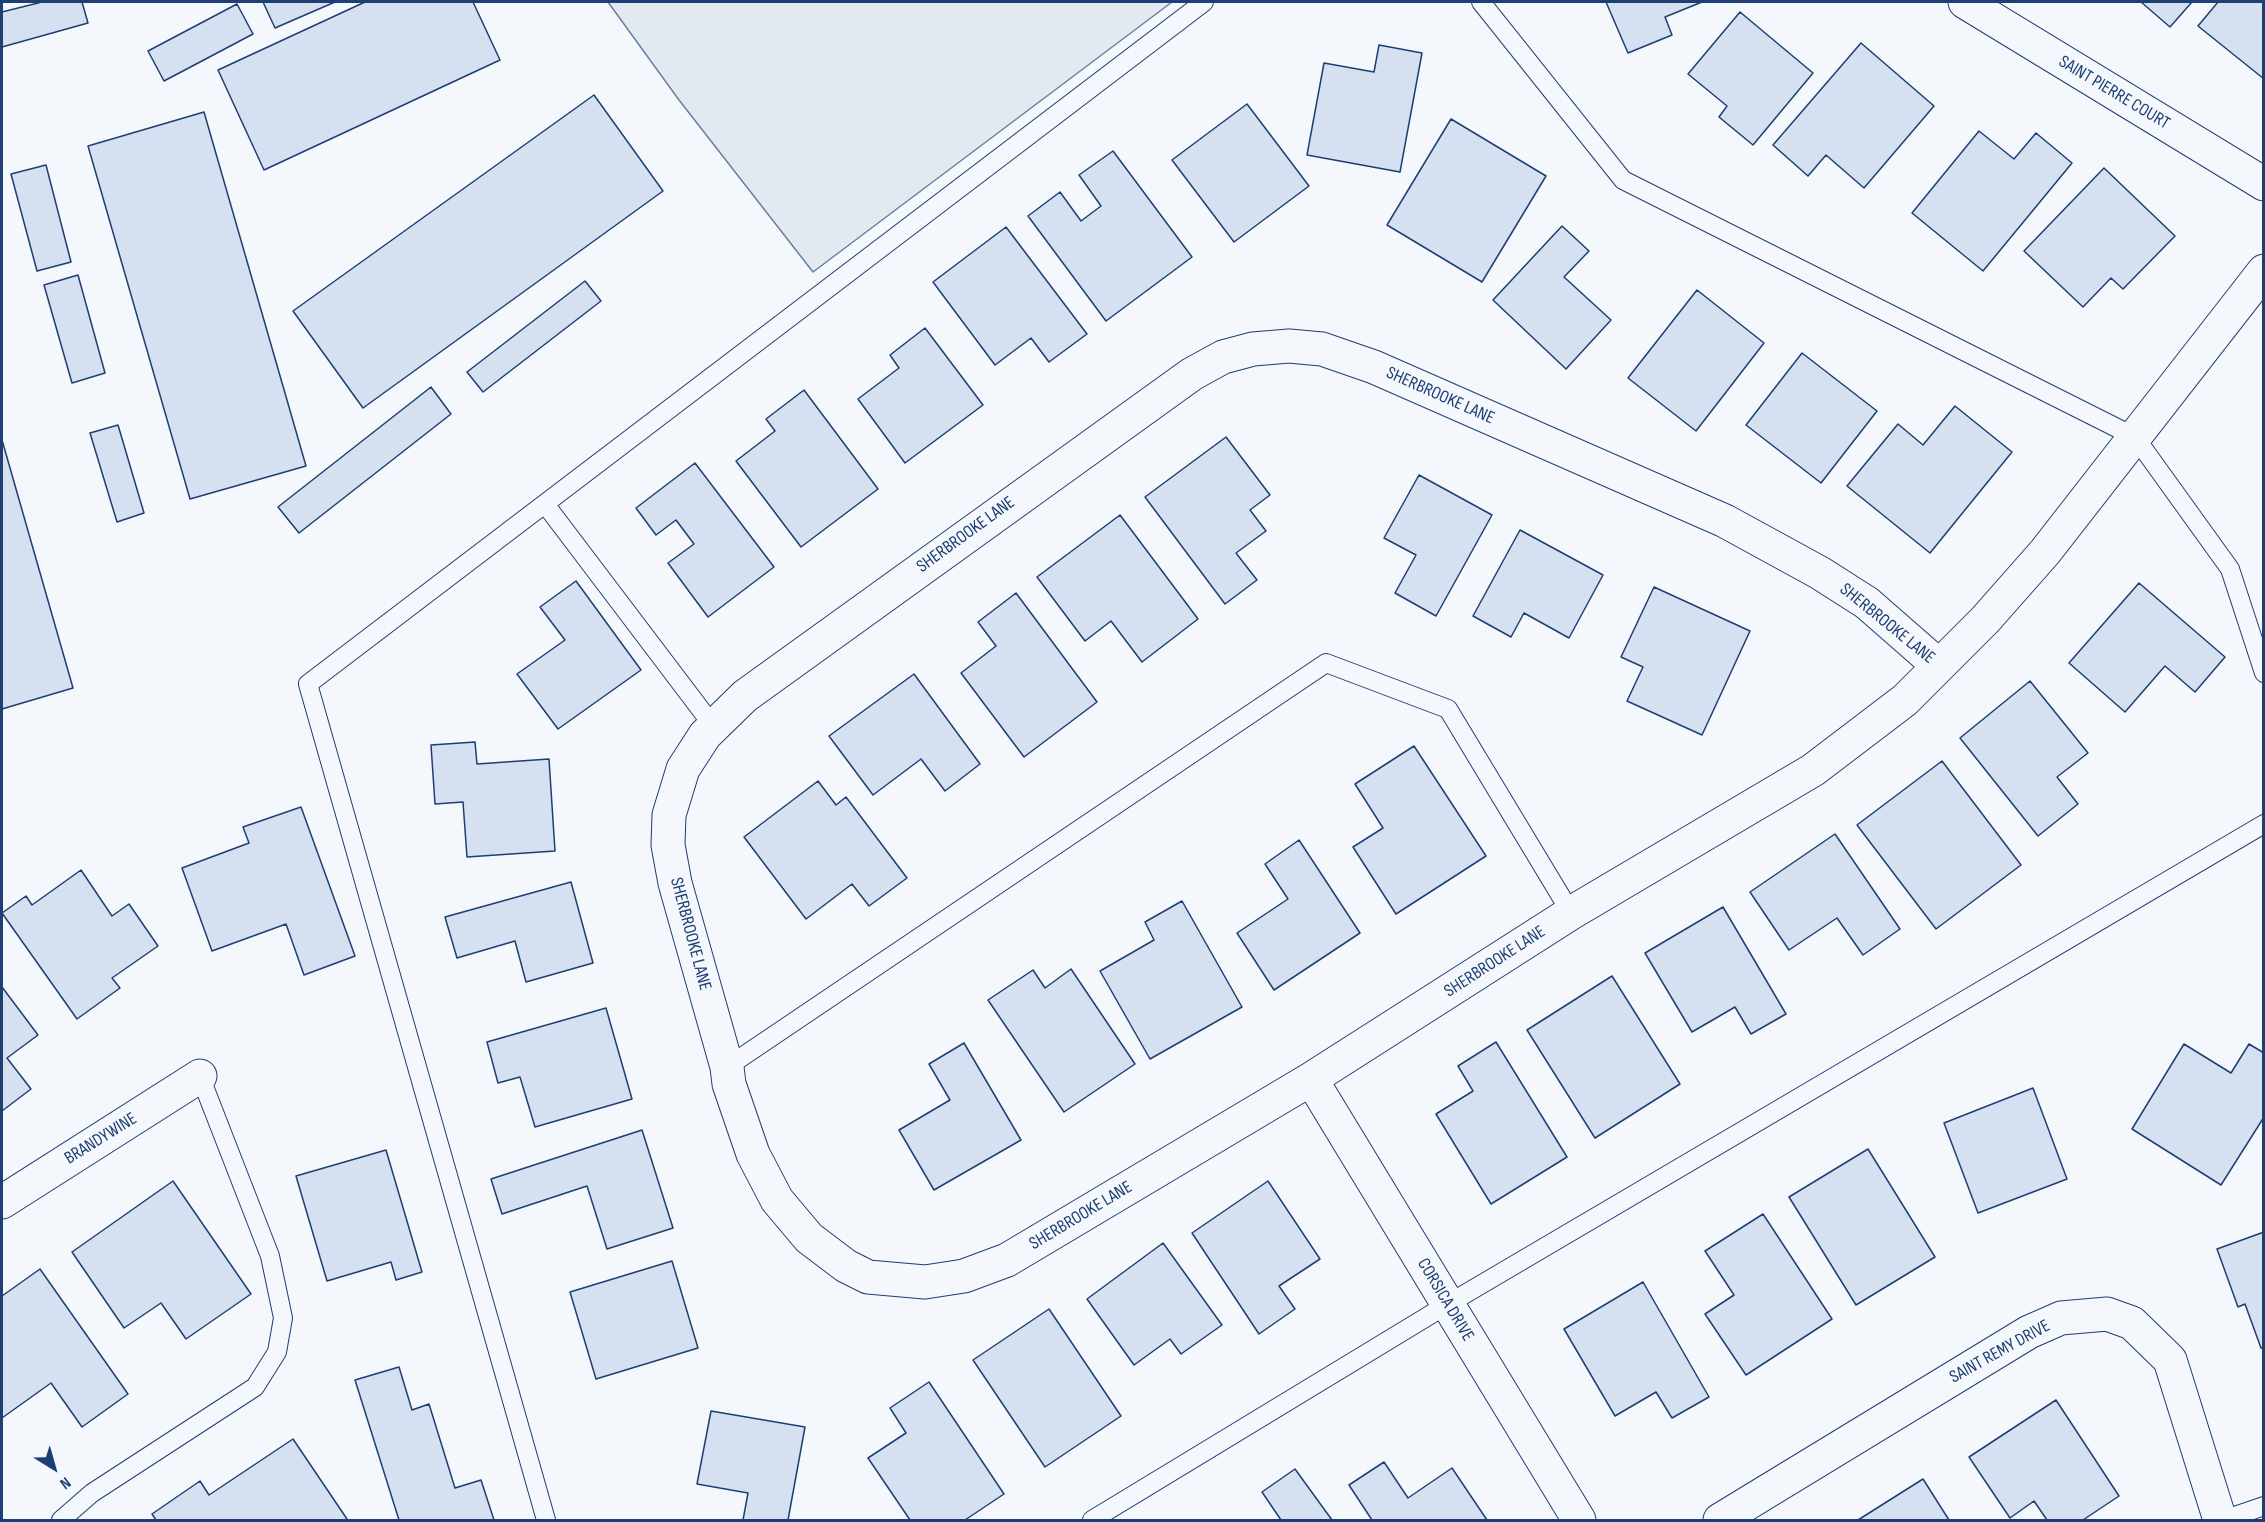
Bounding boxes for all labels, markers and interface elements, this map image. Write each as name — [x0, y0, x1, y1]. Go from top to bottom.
street label: SAINT PIERRE COURT — [2055, 51, 2173, 135]
street label: SHERBROOKE LANE — [1383, 363, 1497, 429]
street label: SHERBROOKE LANE — [913, 492, 1019, 578]
street label: SHERBROOKE LANE — [1835, 579, 1939, 669]
street label: SHERBROOKE LANE — [665, 875, 715, 993]
street label: SHERBROOKE LANE — [1440, 921, 1550, 1003]
street label: BRANDYWINE — [61, 1108, 141, 1170]
street label: SHERBROOKE LANE — [1026, 1177, 1136, 1255]
street label: CORSICA DRIVE — [1412, 1255, 1478, 1345]
street label: SAINT REMY DRIVE — [1946, 1316, 2054, 1388]
north arrow — [24, 1438, 84, 1498]
text: N — [56, 1473, 74, 1493]

